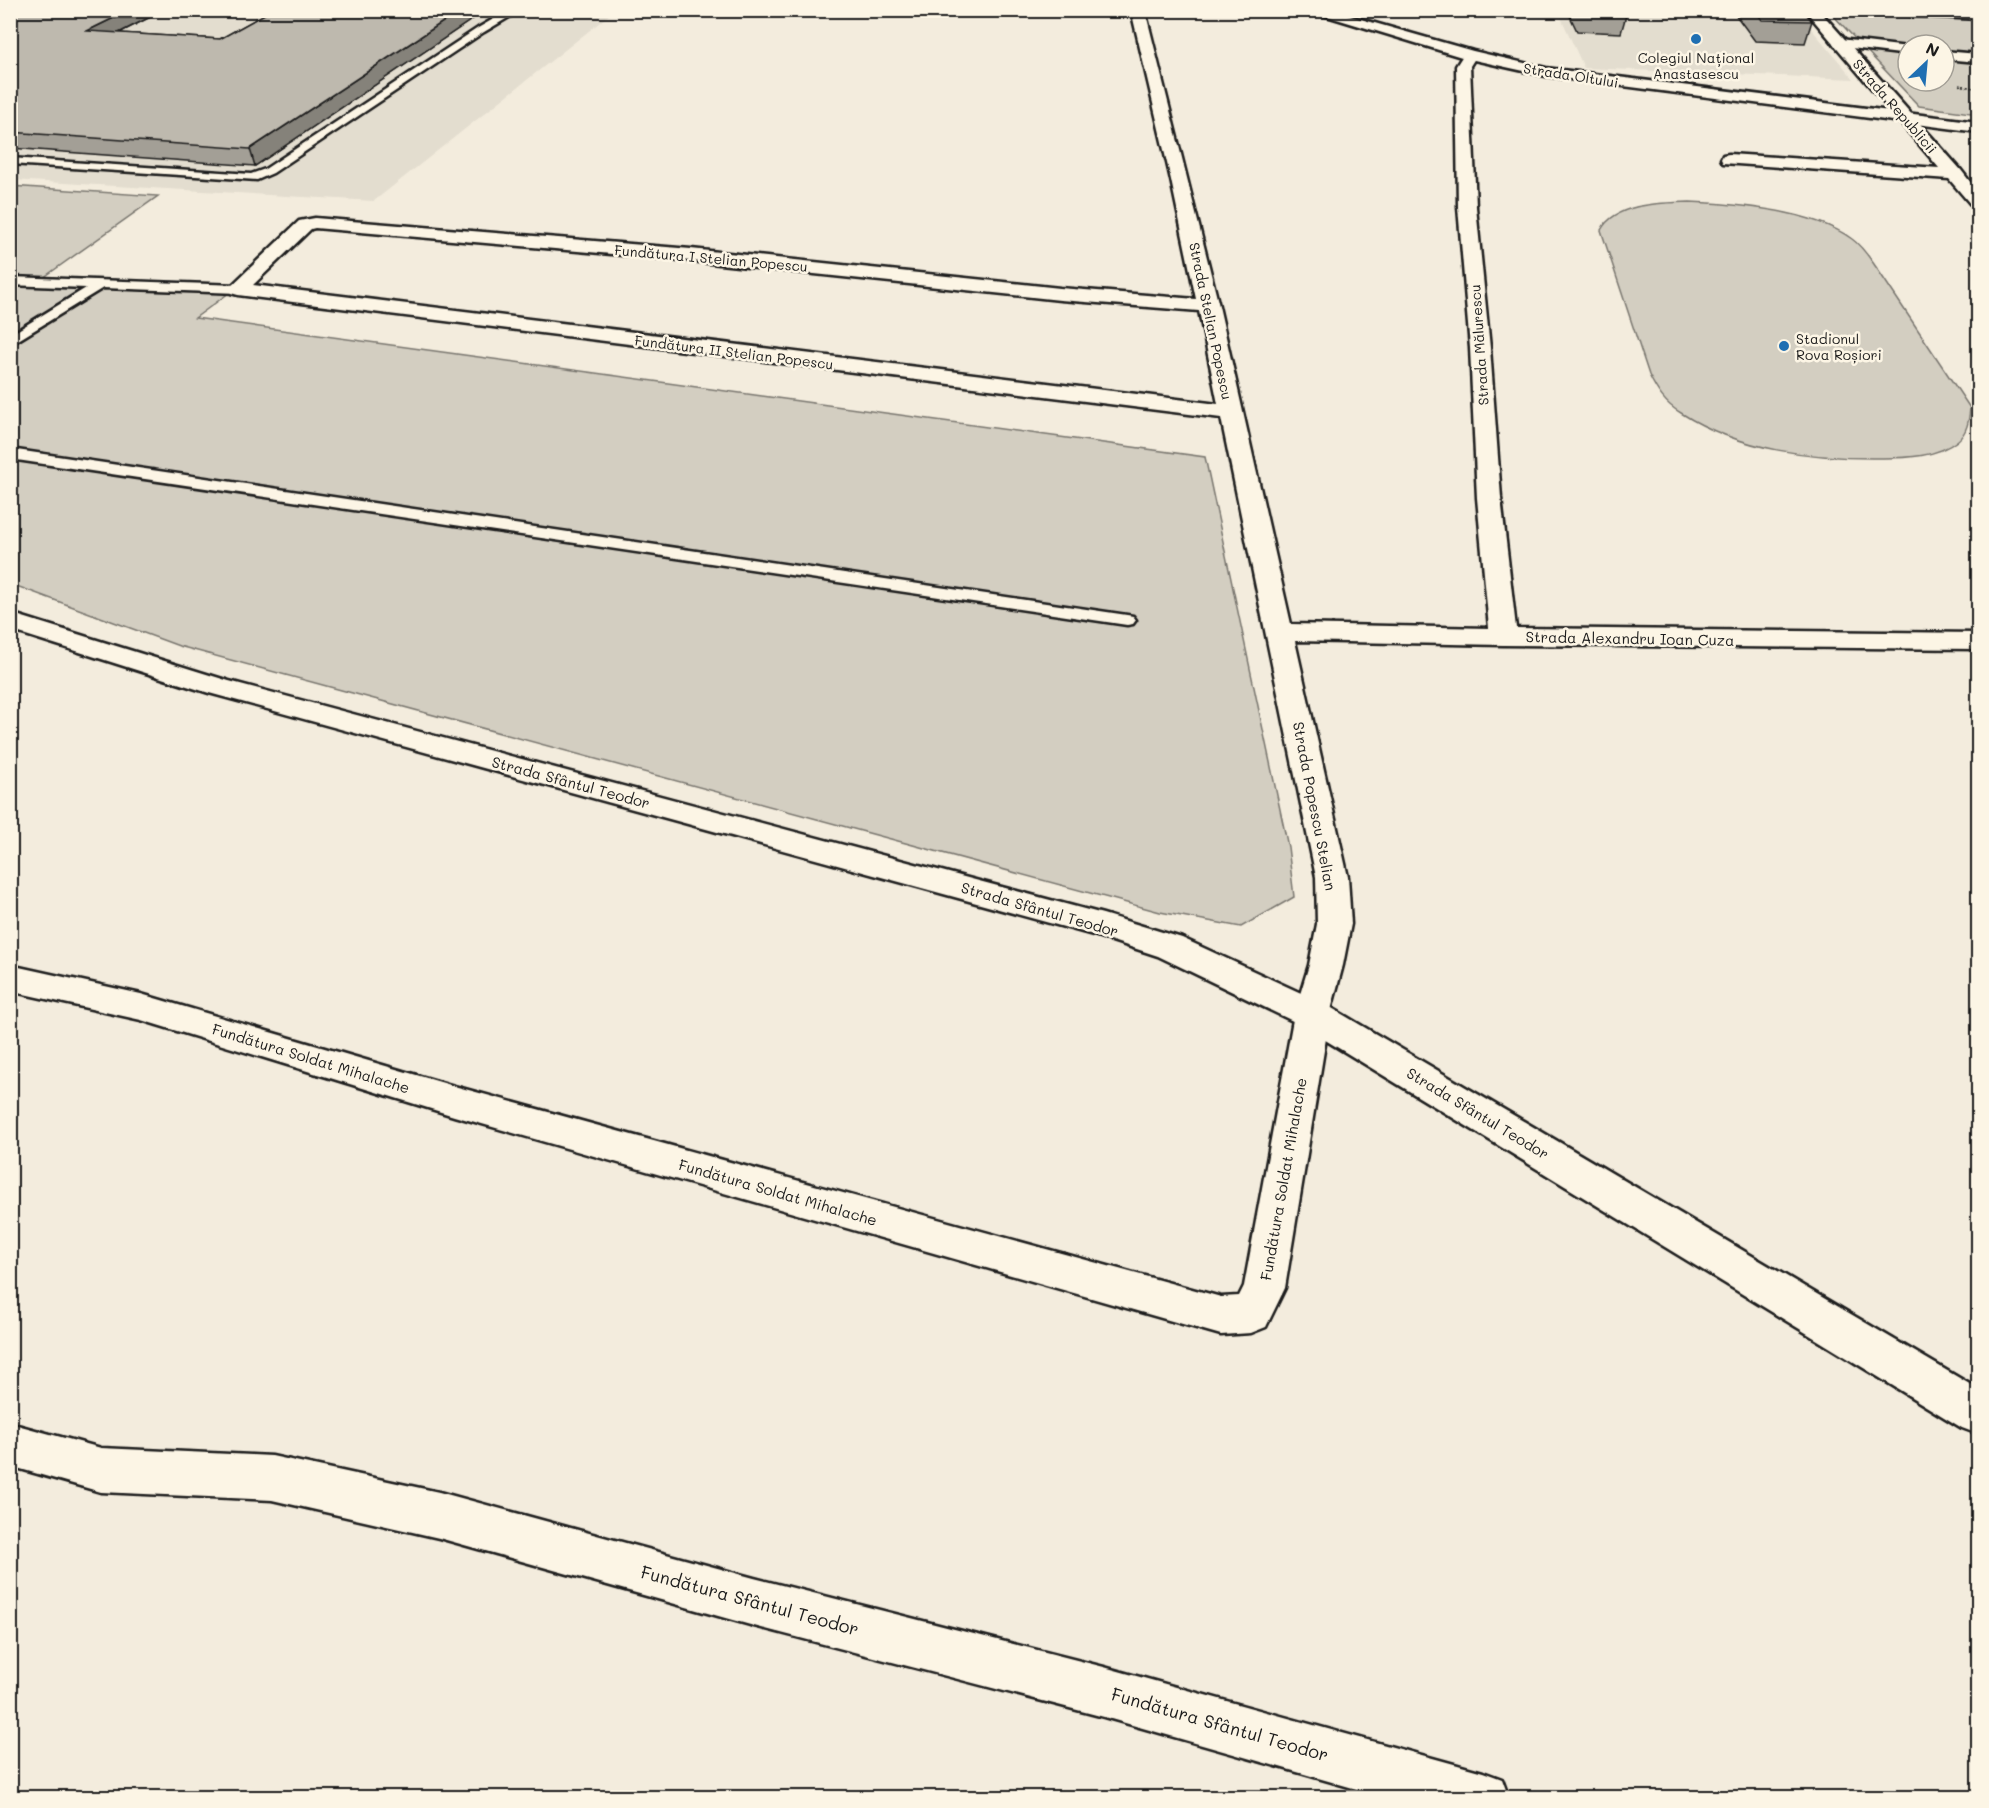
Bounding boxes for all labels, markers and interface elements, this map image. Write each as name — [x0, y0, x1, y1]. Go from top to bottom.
marker: Colegiul Național Anastasescu — [1689, 32, 1703, 46]
north arrow — [1896, 33, 1956, 93]
text: N — [1923, 37, 1943, 61]
place label: Colegiul Național Anastasescu — [1638, 48, 1754, 83]
street label: Strada Republicii — [1849, 55, 1941, 157]
street label: Strada Oltului — [1522, 58, 1620, 92]
street label: Fundătura I Stelian Popescu — [614, 240, 808, 276]
street label: Strada Stelian Popescu — [1185, 241, 1237, 401]
street label: Strada Mălurescu — [1465, 284, 1493, 406]
place label: Stadionul Rova Roșiori — [1796, 329, 1882, 364]
street label: Fundătura II Stelian Popescu — [634, 330, 834, 374]
marker: Stadionul Rova Roșiori — [1777, 339, 1791, 353]
street label: Strada Alexandru Ioan Cuza — [1525, 626, 1735, 650]
street label: Strada Popescu Stelian — [1289, 720, 1341, 892]
street label: Strada Sfântul Teodor — [490, 751, 652, 813]
street label: Strada Sfântul Teodor — [959, 877, 1121, 941]
street label: Fundătura Soldat Mihalache — [210, 1018, 412, 1098]
street label: Strada Sfântul Teodor — [1403, 1063, 1553, 1163]
street label: Fundătura Soldat Mihalache — [1255, 1076, 1311, 1282]
street label: Fundătura Soldat Mihalache — [676, 1154, 880, 1230]
street label: Fundătura Sfântul Teodor — [638, 1559, 862, 1641]
street label: Fundătura Sfântul Teodor — [1109, 1681, 1331, 1767]

